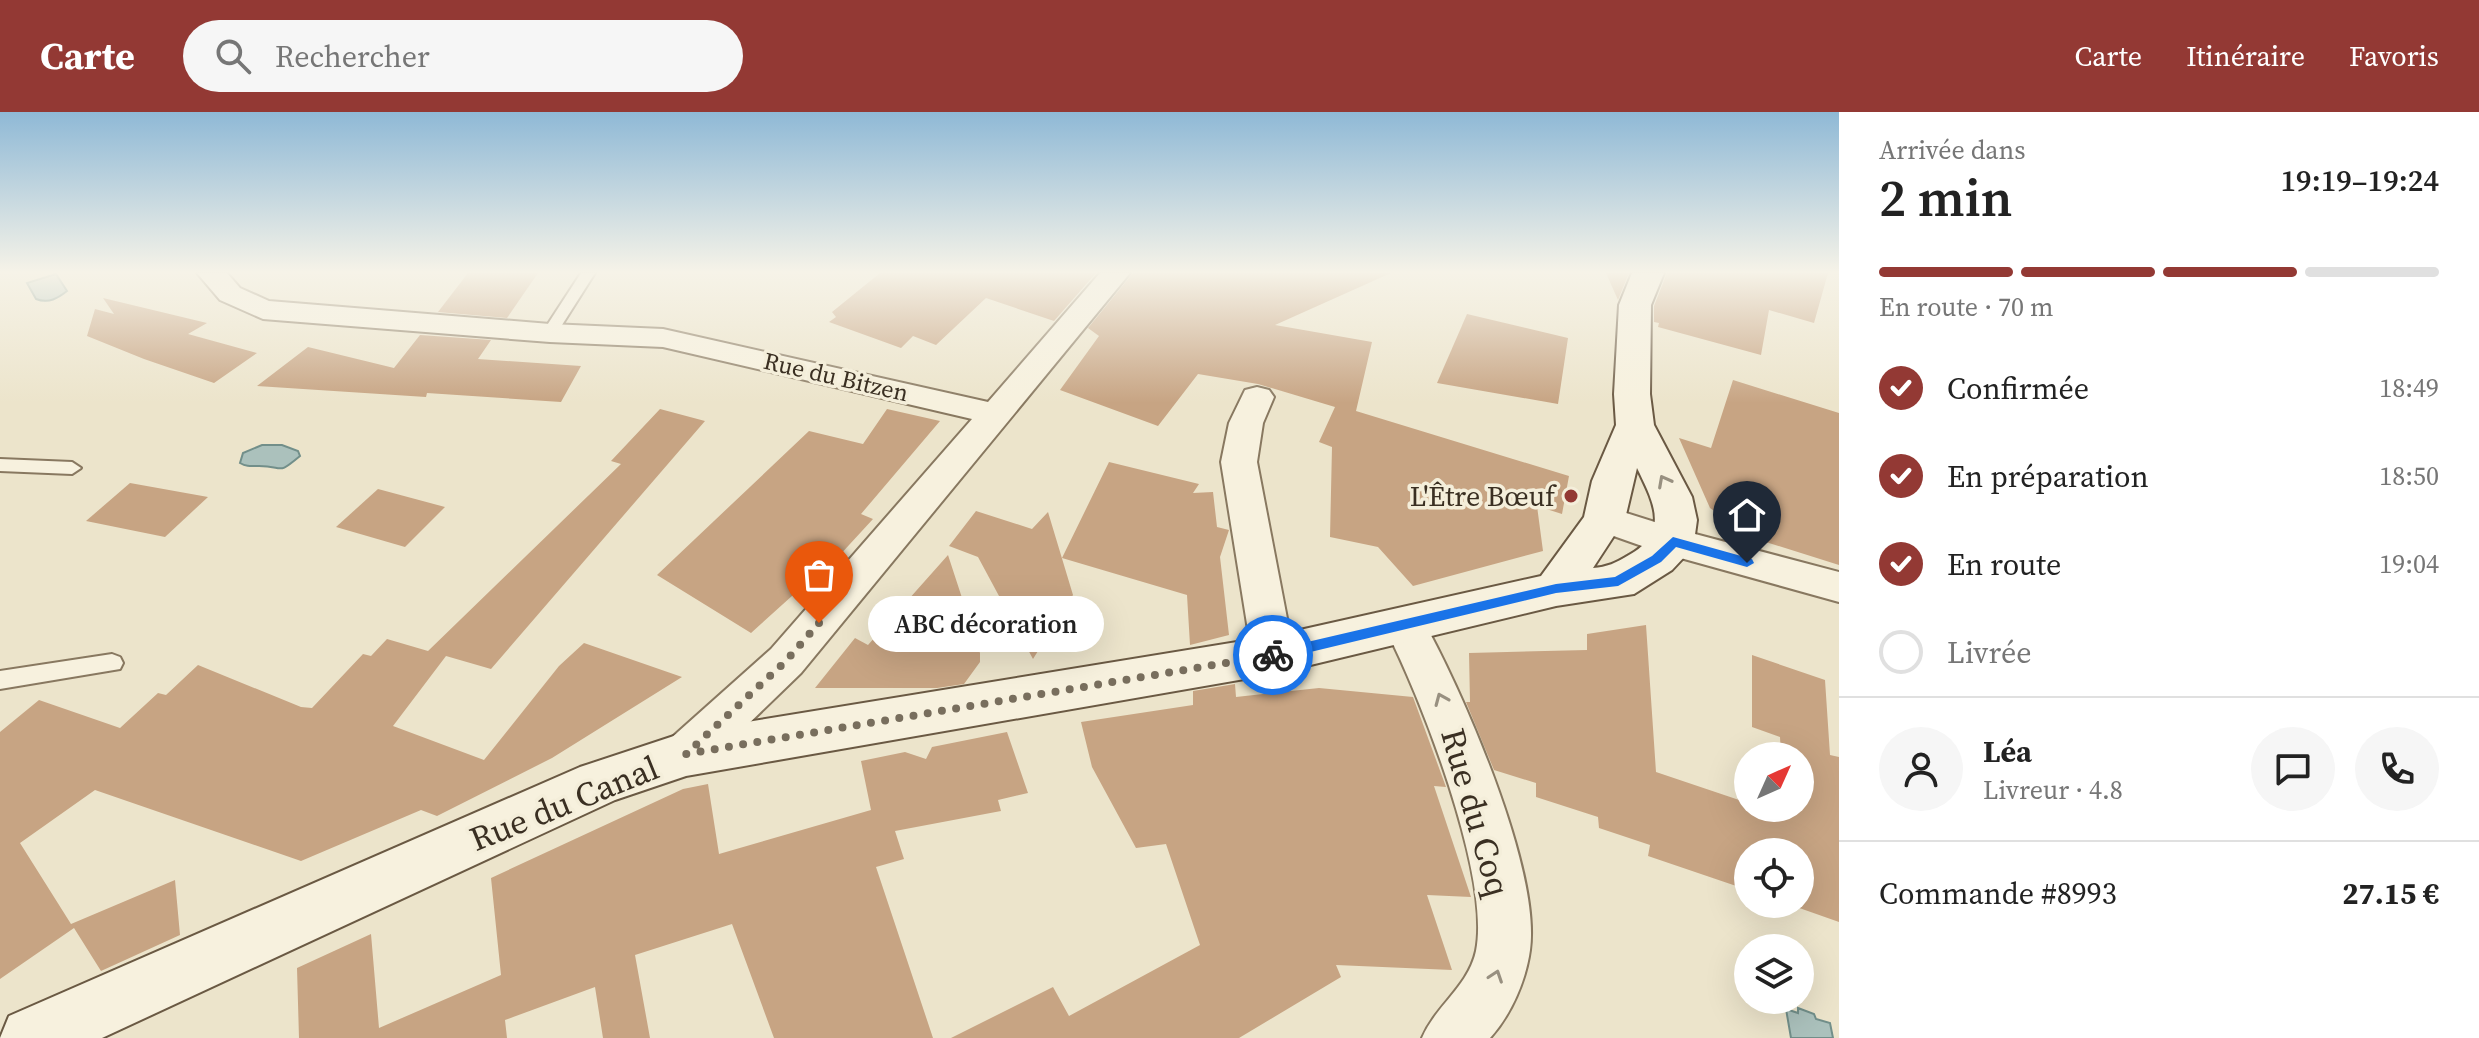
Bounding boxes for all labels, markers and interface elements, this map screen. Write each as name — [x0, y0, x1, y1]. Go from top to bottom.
search box — [183, 20, 743, 92]
text: Carte — [40, 30, 135, 82]
icon: search — [211, 34, 255, 78]
text: Rechercher — [275, 36, 430, 77]
text: Carte — [2075, 37, 2142, 75]
text: Itinéraire — [2186, 37, 2305, 75]
text: Favoris — [2349, 37, 2439, 75]
text: Arrivée dans — [1879, 132, 2025, 168]
text: 19:19–19:24 — [2280, 160, 2439, 201]
text: 2 min — [1879, 162, 2012, 233]
text: En route · 70 m — [1879, 289, 2054, 325]
street label: Rue du Bitzen — [760, 344, 912, 409]
icon: check — [1879, 366, 1923, 410]
text: Confirmée — [1947, 368, 2089, 409]
text: 18:49 — [2379, 370, 2439, 406]
icon: check — [1879, 454, 1923, 498]
text: En préparation — [1947, 456, 2149, 497]
text: 18:50 — [2379, 458, 2439, 494]
one-way arrow — [1658, 475, 1673, 490]
place label: L'Être Bœuf — [1410, 477, 1557, 515]
pin — [1713, 481, 1781, 563]
marker: L'Être Bœuf — [1562, 487, 1580, 505]
icon: home — [1725, 493, 1769, 537]
pin — [785, 541, 853, 623]
icon: check — [1879, 542, 1923, 586]
text: En route — [1947, 544, 2061, 585]
text: 19:04 — [2379, 546, 2439, 582]
icon: bag — [797, 553, 841, 597]
callout: ABC décoration — [867, 595, 1103, 651]
text: ABC décoration — [894, 606, 1078, 642]
courier — [1233, 615, 1313, 695]
text: Livrée — [1947, 632, 2032, 673]
icon: bike — [1251, 633, 1295, 677]
one-way arrow — [1435, 693, 1451, 707]
street label: Rue du Coq — [1430, 723, 1522, 901]
button: person — [1879, 727, 1963, 811]
button: chat — [2251, 727, 2335, 811]
button: phone — [2355, 727, 2439, 811]
text: Léa — [1983, 731, 2032, 772]
north arrow — [1734, 742, 1814, 822]
map controls — [1734, 742, 1814, 1014]
street label: Rue du Canal — [463, 744, 665, 862]
text: Livreur · 4.8 — [1983, 772, 2123, 808]
button: locate — [1734, 838, 1814, 918]
text: Commande #8993 — [1879, 873, 2117, 914]
text: 27.15 € — [2342, 873, 2439, 914]
button: layers — [1734, 934, 1814, 1014]
one-way arrow — [1486, 970, 1502, 984]

